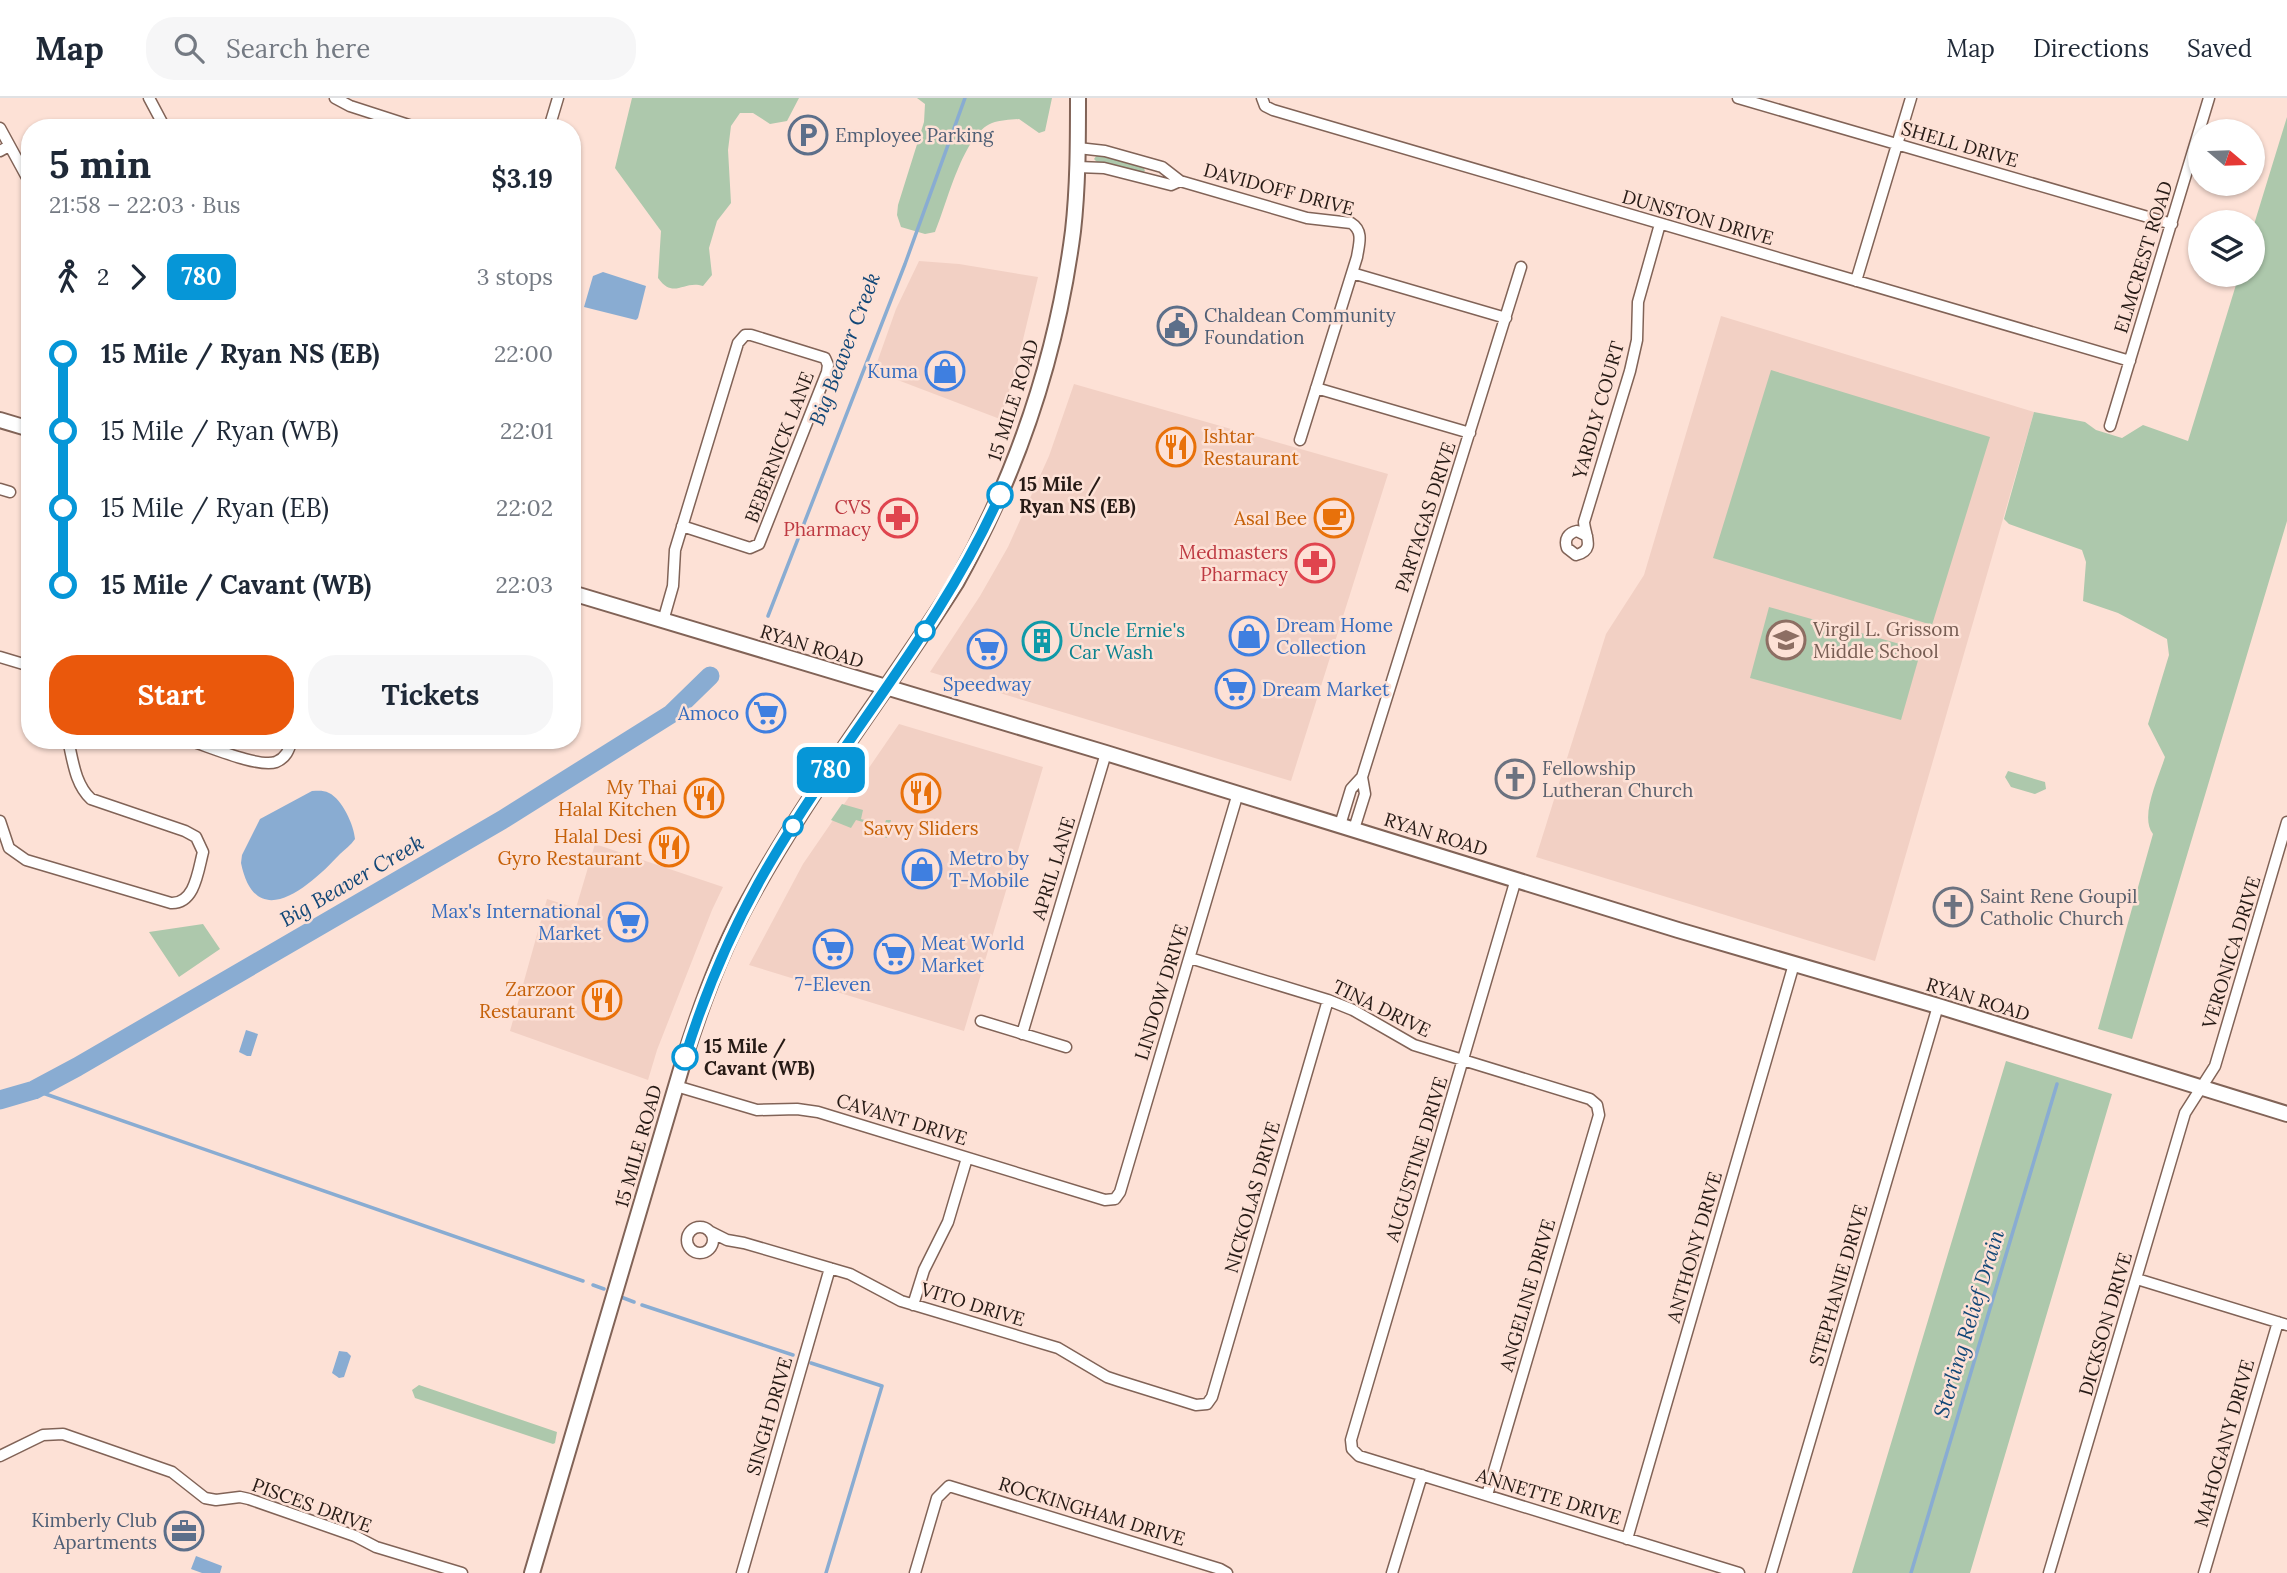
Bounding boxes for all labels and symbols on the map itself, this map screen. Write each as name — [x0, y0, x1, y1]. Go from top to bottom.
parking icon: Employee Parking — [787, 114, 829, 156]
street label: SHELL DRIVE — [1899, 116, 2021, 172]
north arrow — [2188, 119, 2264, 196]
place label: Employee Parking — [835, 123, 994, 147]
street label: DAVIDOFF DRIVE — [1201, 157, 1357, 221]
street label: ELMCREST ROAD — [2108, 178, 2178, 336]
street label: DUNSTON DRIVE — [1619, 184, 1777, 250]
water label: Big Beaver Creek — [803, 268, 886, 429]
place label: Chaldean Community Foundation — [1204, 303, 1396, 349]
public building icon: Chaldean Community Foundation — [1156, 305, 1198, 347]
street label: 15 MILE ROAD — [982, 336, 1044, 464]
street label: YARDLY COURT — [1567, 338, 1629, 483]
shop icon: Kuma — [924, 350, 966, 392]
place label: Kuma — [867, 359, 918, 383]
street label: BEBERNICK LANE — [739, 368, 819, 526]
place label: Ishtar Restaurant — [1203, 424, 1300, 470]
restaurant icon: Ishtar Restaurant — [1155, 426, 1197, 468]
street label: PARTAGAS DRIVE — [1389, 439, 1461, 595]
place label: 15 Mile / Ryan NS (EB) — [1019, 472, 1136, 519]
marker: 15 Mile / Ryan NS (EB) — [987, 482, 1013, 508]
place label: CVS Pharmacy — [783, 495, 871, 541]
pharmacy icon: CVS Pharmacy — [877, 497, 919, 539]
cafe icon: Asal Bee — [1313, 497, 1355, 539]
place label: Asal Bee — [1233, 506, 1307, 530]
place label: Medmasters Pharmacy — [1179, 540, 1288, 586]
pharmacy icon: Medmasters Pharmacy — [1294, 542, 1336, 584]
place label: Dream Home Collection — [1276, 613, 1393, 659]
shop icon: Dream Home Collection — [1228, 615, 1270, 657]
place label: Virgil L. Grissom Middle School — [1812, 617, 1959, 663]
place label: Uncle Ernie's Car Wash — [1069, 618, 1185, 664]
street label: RYAN ROAD — [757, 619, 867, 673]
school or university icon: Virgil L. Grissom Middle School — [1765, 619, 1807, 661]
building icon: Uncle Ernie's Car Wash — [1021, 620, 1063, 662]
unlabelled marker — [915, 621, 935, 641]
supermarket icon: Speedway — [966, 628, 1008, 670]
supermarket icon: Dream Market — [1214, 668, 1256, 710]
place label: Speedway — [943, 672, 1031, 696]
place label: Dream Market — [1262, 677, 1390, 701]
supermarket icon: Amoco — [745, 692, 787, 734]
place label: Amoco — [677, 701, 739, 725]
line badge: 780 — [791, 747, 871, 793]
place label: Fellowship Lutheran Church — [1542, 756, 1693, 802]
church icon: Fellowship Lutheran Church — [1494, 758, 1536, 800]
restaurant icon: Savvy Sliders — [900, 772, 942, 814]
place label: My Thai Halal Kitchen — [558, 775, 677, 821]
restaurant icon: My Thai Halal Kitchen — [683, 777, 725, 819]
street label: RYAN ROAD — [1381, 807, 1491, 861]
street label: APRIL LANE — [1026, 813, 1080, 924]
unlabelled marker — [783, 816, 803, 836]
place label: Savvy Sliders — [864, 816, 979, 840]
place label: Halal Desi Gyro Restaurant — [497, 824, 643, 870]
restaurant icon: Halal Desi Gyro Restaurant — [648, 826, 690, 868]
water label: Big Beaver Creek — [275, 828, 429, 933]
place label: Metro by T-Mobile — [949, 846, 1029, 892]
shop icon: Metro by T-Mobile — [901, 848, 943, 890]
street label: VERONICA DRIVE — [2196, 873, 2266, 1032]
place label: Saint Rene Goupil Catholic Church — [1980, 884, 2137, 930]
church icon: Saint Rene Goupil Catholic Church — [1932, 886, 1974, 928]
place label: Max's International Market — [431, 899, 602, 945]
supermarket icon: Max's International Market — [607, 901, 649, 943]
street label: LINDOW DRIVE — [1129, 921, 1193, 1063]
supermarket icon: 7-Eleven — [812, 928, 854, 970]
place label: Meat World Market — [921, 931, 1025, 977]
supermarket icon: Meat World Market — [873, 933, 915, 975]
place label: 7-Eleven — [795, 972, 871, 996]
street label: RYAN ROAD — [1923, 972, 2033, 1026]
street label: TINA DRIVE — [1329, 974, 1435, 1042]
place label: Zarzoor Restaurant — [479, 977, 576, 1023]
restaurant icon: Zarzoor Restaurant — [581, 979, 623, 1021]
place label: 15 Mile / Cavant (WB) — [704, 1034, 815, 1081]
marker: 15 Mile / Cavant (WB) — [672, 1044, 698, 1070]
street label: AUGUSTINE DRIVE — [1379, 1074, 1453, 1245]
street label: 15 MILE ROAD — [609, 1082, 667, 1210]
street label: CAVANT DRIVE — [834, 1088, 970, 1150]
street label: NICKOLAS DRIVE — [1219, 1118, 1285, 1276]
street label: ANTHONY DRIVE — [1661, 1169, 1727, 1326]
street label: STEPHANIE DRIVE — [1803, 1201, 1873, 1369]
street label: ANGELINE DRIVE — [1493, 1216, 1560, 1375]
water label: Sterling Relief Drain — [1927, 1227, 2010, 1421]
street label: DICKSON DRIVE — [2073, 1250, 2137, 1398]
street label: VITO DRIVE — [917, 1277, 1028, 1331]
street label: SINGH DRIVE — [741, 1354, 797, 1478]
street label: MAHOGANY DRIVE — [2189, 1356, 2259, 1530]
street label: ANNETTE DRIVE — [1473, 1462, 1624, 1529]
street label: ROCKINGHAM DRIVE — [996, 1471, 1188, 1551]
street label: PISCES DRIVE — [249, 1472, 375, 1538]
place label: Kimberly Club Apartments — [31, 1508, 157, 1554]
office icon: Kimberly Club Apartments — [163, 1510, 205, 1552]

